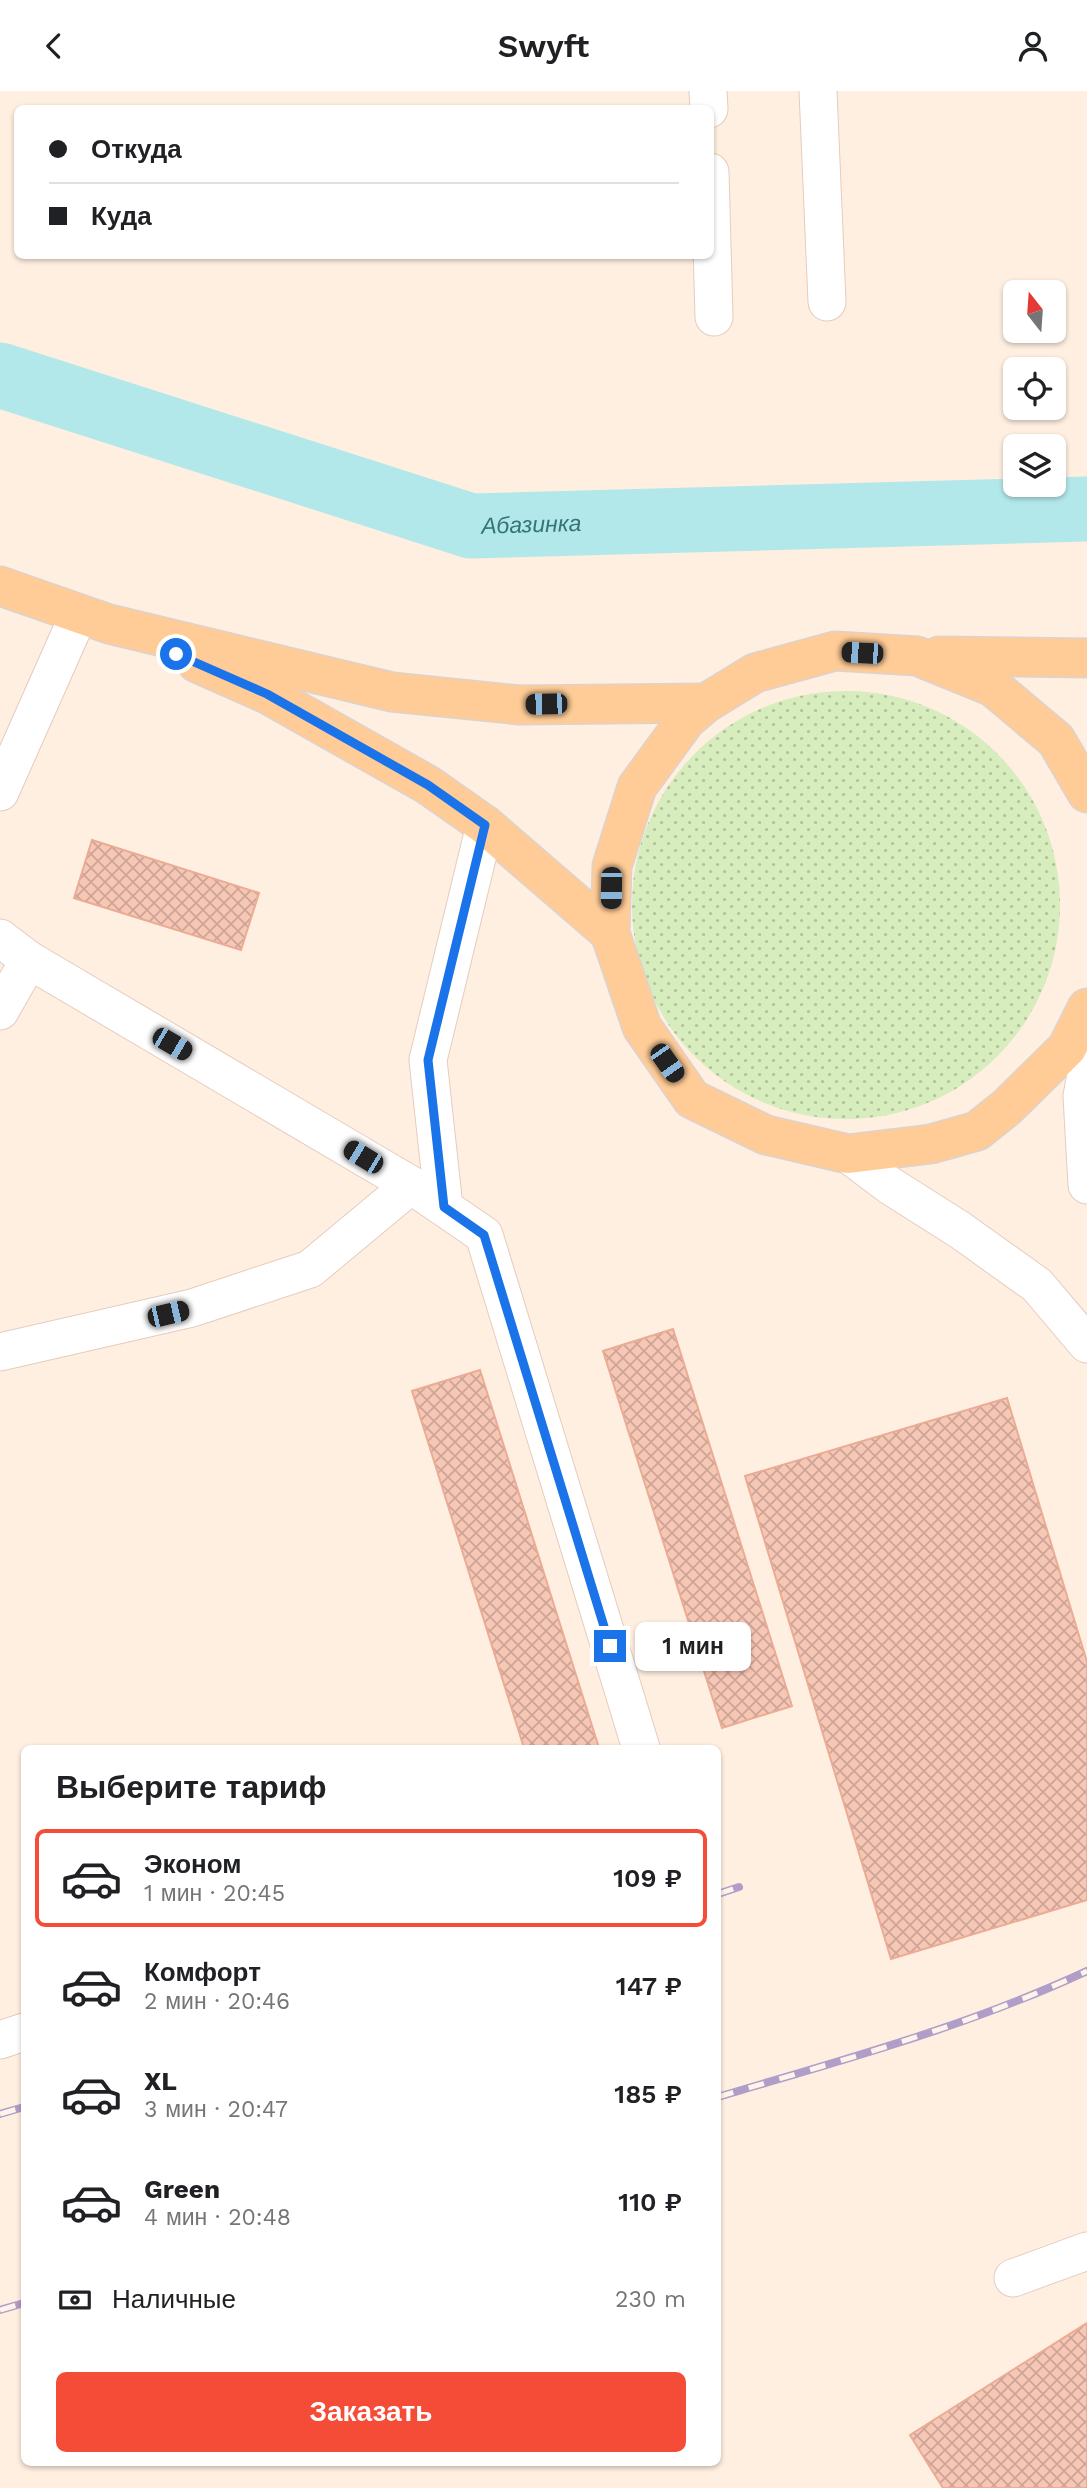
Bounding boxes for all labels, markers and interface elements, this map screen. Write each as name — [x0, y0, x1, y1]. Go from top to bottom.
icon: back — [35, 27, 73, 65]
text: Swyft — [498, 27, 589, 65]
icon: person — [1014, 27, 1052, 65]
text: Откуда — [91, 134, 182, 164]
text: Куда — [91, 201, 152, 231]
north arrow — [1003, 280, 1066, 343]
map controls — [1003, 280, 1066, 497]
button: locate — [1003, 357, 1066, 420]
button: layers — [1003, 434, 1066, 497]
water label: Абазинка — [479, 510, 582, 540]
route start — [160, 638, 192, 670]
car — [841, 641, 884, 665]
car — [525, 693, 568, 715]
car — [601, 867, 622, 909]
car — [149, 1024, 196, 1064]
car — [647, 1040, 688, 1086]
car — [340, 1137, 387, 1177]
car — [146, 1299, 191, 1329]
callout: 1 мин — [634, 1621, 750, 1671]
route end — [594, 1630, 626, 1662]
text: 1 мин — [662, 1633, 724, 1660]
text: Выберите тариф — [56, 1768, 327, 1806]
icon: car — [60, 1847, 123, 1910]
text: Эконом — [144, 1849, 242, 1879]
text: 109 ₽ — [613, 1863, 682, 1893]
text: 1 мин · 20:45 — [144, 1880, 285, 1907]
icon: car — [60, 1955, 123, 2018]
text: Комфорт — [144, 1957, 261, 1987]
text: 147 ₽ — [616, 1971, 682, 2001]
text: 2 мин · 20:46 — [144, 1988, 290, 2015]
icon: car — [60, 2063, 123, 2126]
text: XL — [144, 2066, 177, 2096]
text: 185 ₽ — [614, 2079, 682, 2109]
text: 3 мин · 20:47 — [144, 2096, 288, 2123]
icon: car — [60, 2171, 123, 2234]
text: Green — [144, 2174, 220, 2204]
text: 110 ₽ — [618, 2187, 682, 2217]
text: 4 мин · 20:48 — [144, 2204, 291, 2231]
icon: cash — [56, 2281, 94, 2319]
text: Наличные — [112, 2284, 236, 2314]
text: 230 m — [615, 2286, 686, 2313]
button: Заказать — [56, 2372, 686, 2452]

